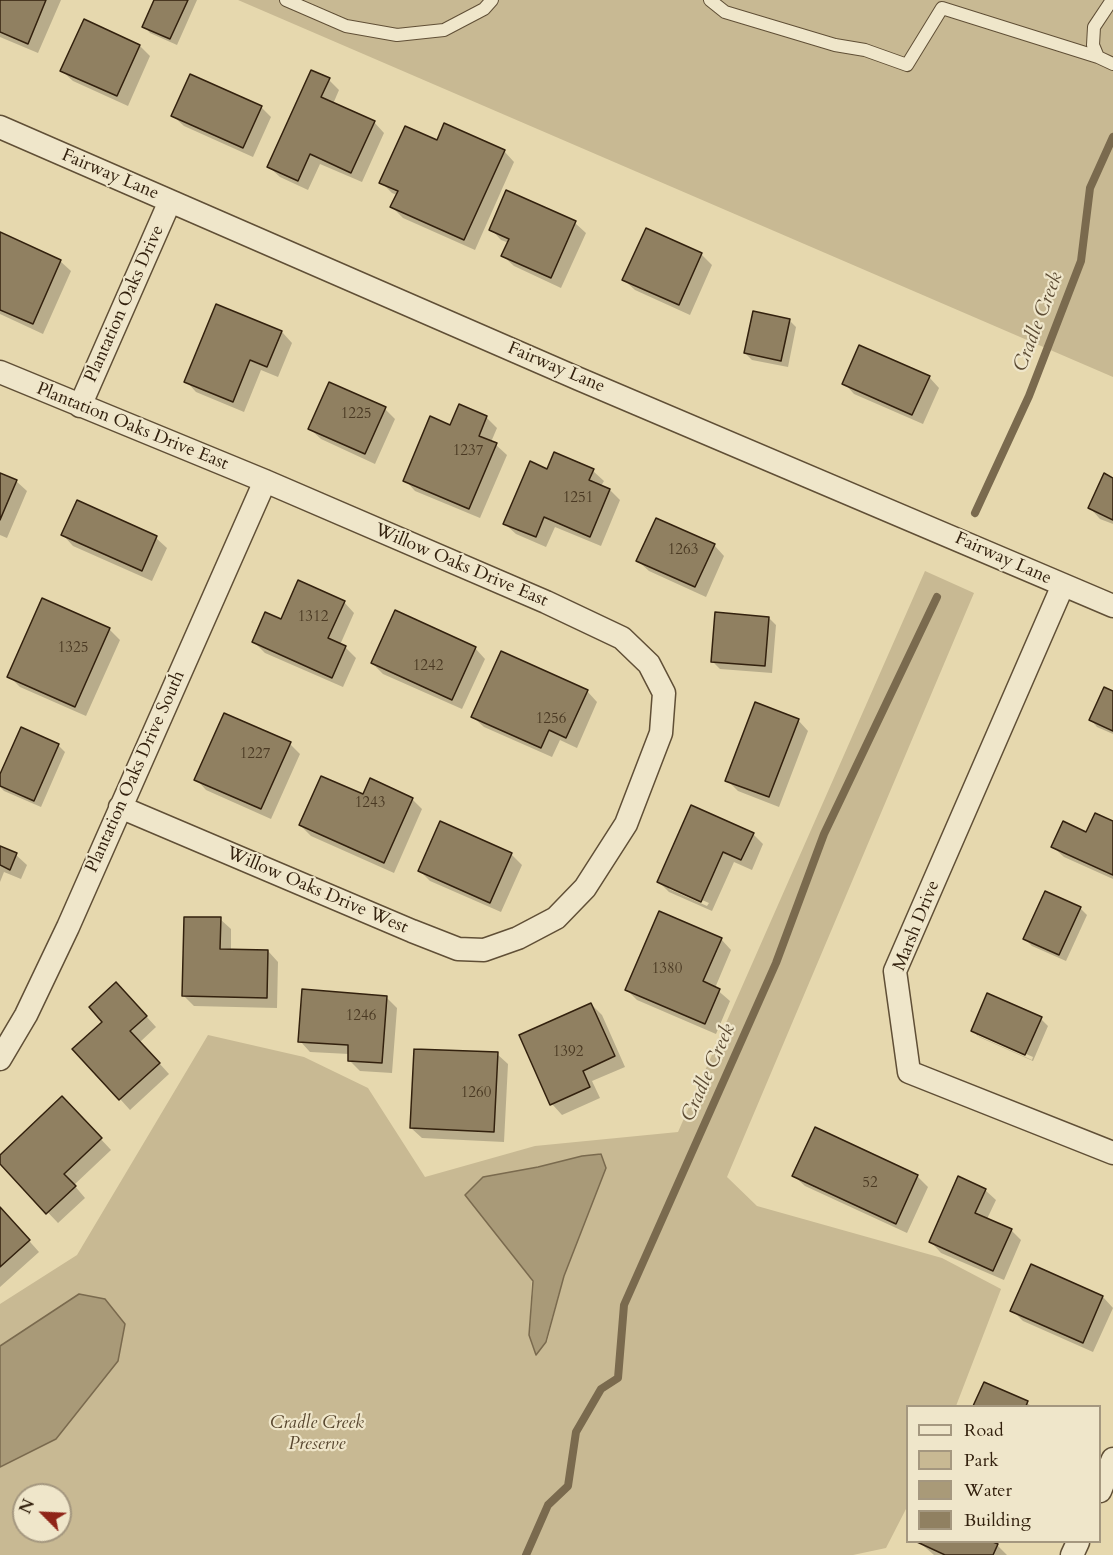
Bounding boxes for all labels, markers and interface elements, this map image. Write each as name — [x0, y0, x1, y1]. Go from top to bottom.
street label: Fairway Lane — [58, 145, 162, 205]
street label: Plantation Oaks Drive — [81, 222, 169, 386]
water label: Cradle Creek — [1009, 269, 1069, 375]
street label: Fairway Lane — [504, 338, 608, 398]
street label: Plantation Oaks Drive East — [33, 379, 231, 475]
house number: 1225 — [341, 406, 371, 424]
house number: 1237 — [453, 443, 483, 461]
house number: 1251 — [563, 490, 593, 508]
street label: Willow Oaks Drive East — [371, 520, 551, 612]
street label: Fairway Lane — [951, 528, 1055, 590]
house number: 1263 — [668, 542, 698, 560]
house number: 1312 — [298, 609, 328, 627]
house number: 1325 — [58, 640, 88, 658]
house number: 1242 — [413, 658, 443, 676]
street label: Plantation Oaks Drive South — [82, 668, 190, 876]
house number: 1256 — [536, 711, 566, 729]
house number: 1227 — [240, 746, 270, 764]
house number: 1243 — [355, 795, 385, 813]
street label: Willow Oaks Drive West — [223, 843, 411, 939]
street label: Marsh Drive — [889, 878, 945, 974]
house number: 1380 — [652, 961, 682, 979]
house number: 1246 — [346, 1008, 376, 1026]
water label: Cradle Creek — [677, 1020, 741, 1126]
house number: 1392 — [553, 1044, 583, 1062]
house number: 1260 — [461, 1085, 491, 1103]
house number: 52 — [862, 1175, 878, 1193]
legend — [906, 1405, 1101, 1543]
park label: Cradle Creek Preserve — [270, 1413, 364, 1456]
text: Road — [964, 1418, 1004, 1443]
text: Park — [964, 1448, 999, 1473]
text: Water — [964, 1478, 1012, 1503]
north arrow — [12, 1483, 72, 1543]
text: N — [15, 1496, 40, 1517]
text: Building — [964, 1508, 1031, 1533]

